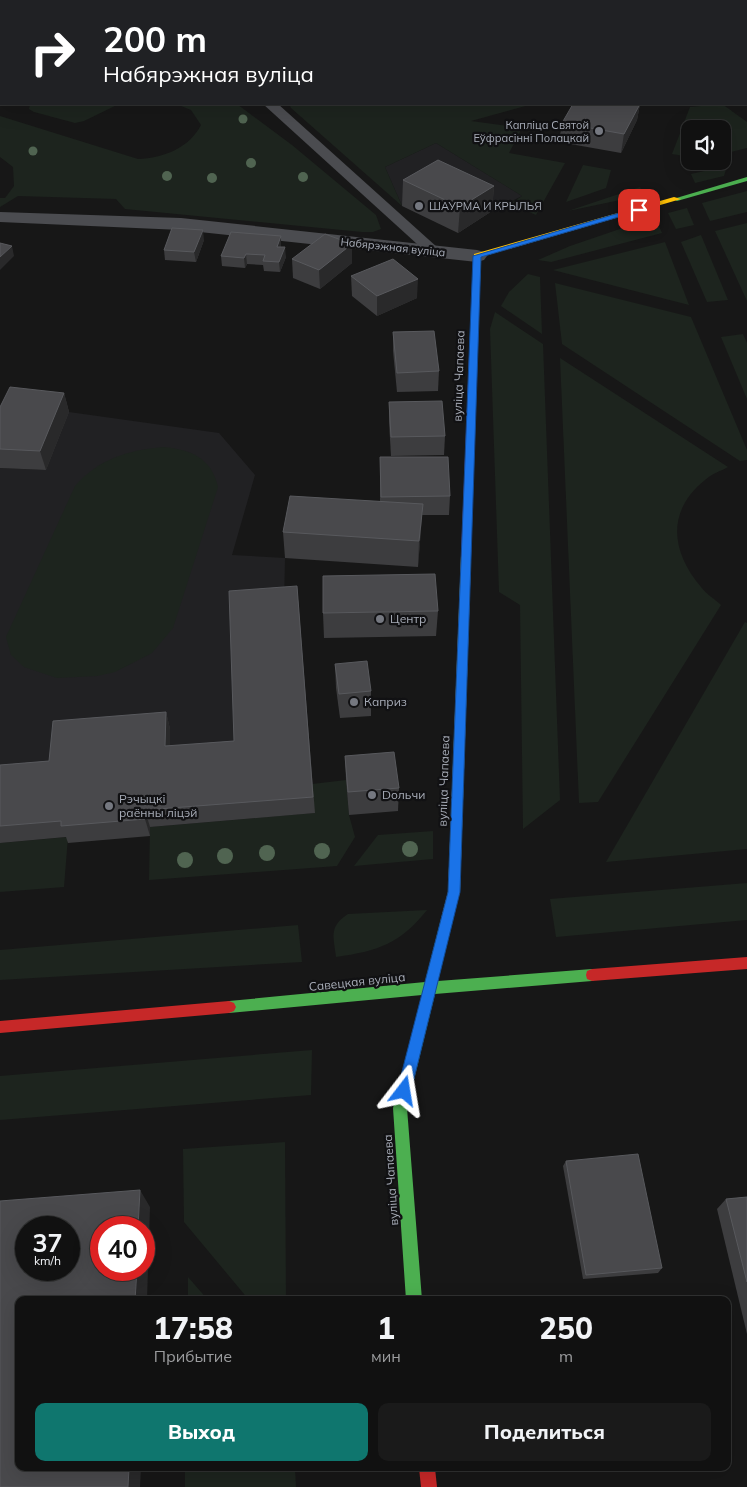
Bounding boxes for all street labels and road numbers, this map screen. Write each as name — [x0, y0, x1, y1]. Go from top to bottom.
street label: Набярэжная вуліца — [340, 235, 446, 259]
street label: вуліца Чапаева — [449, 330, 468, 422]
street label: вуліца Чапаева — [434, 735, 453, 827]
street label: Савецкая вуліца — [308, 969, 406, 994]
street label: вуліца Чапаева — [380, 1134, 401, 1226]

